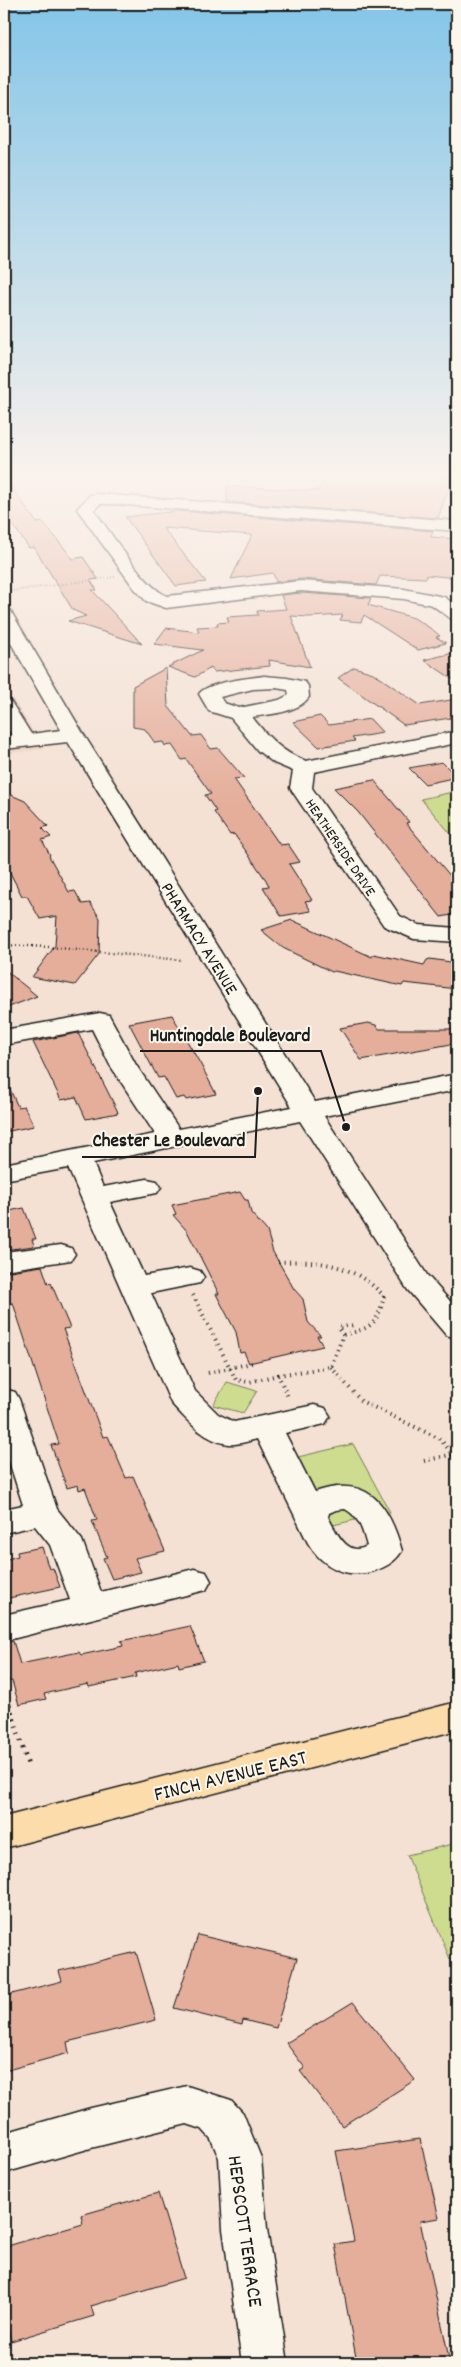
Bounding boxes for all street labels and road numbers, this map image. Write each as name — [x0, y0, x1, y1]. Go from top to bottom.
street label: HEATHERSIDE DRIVE — [299, 795, 380, 901]
street label: PHARMACY AVENUE — [153, 878, 242, 1000]
street label: FINCH AVENUE EAST — [151, 1744, 311, 1811]
street label: HEPSCOTT TERRACE — [218, 2154, 269, 2310]

